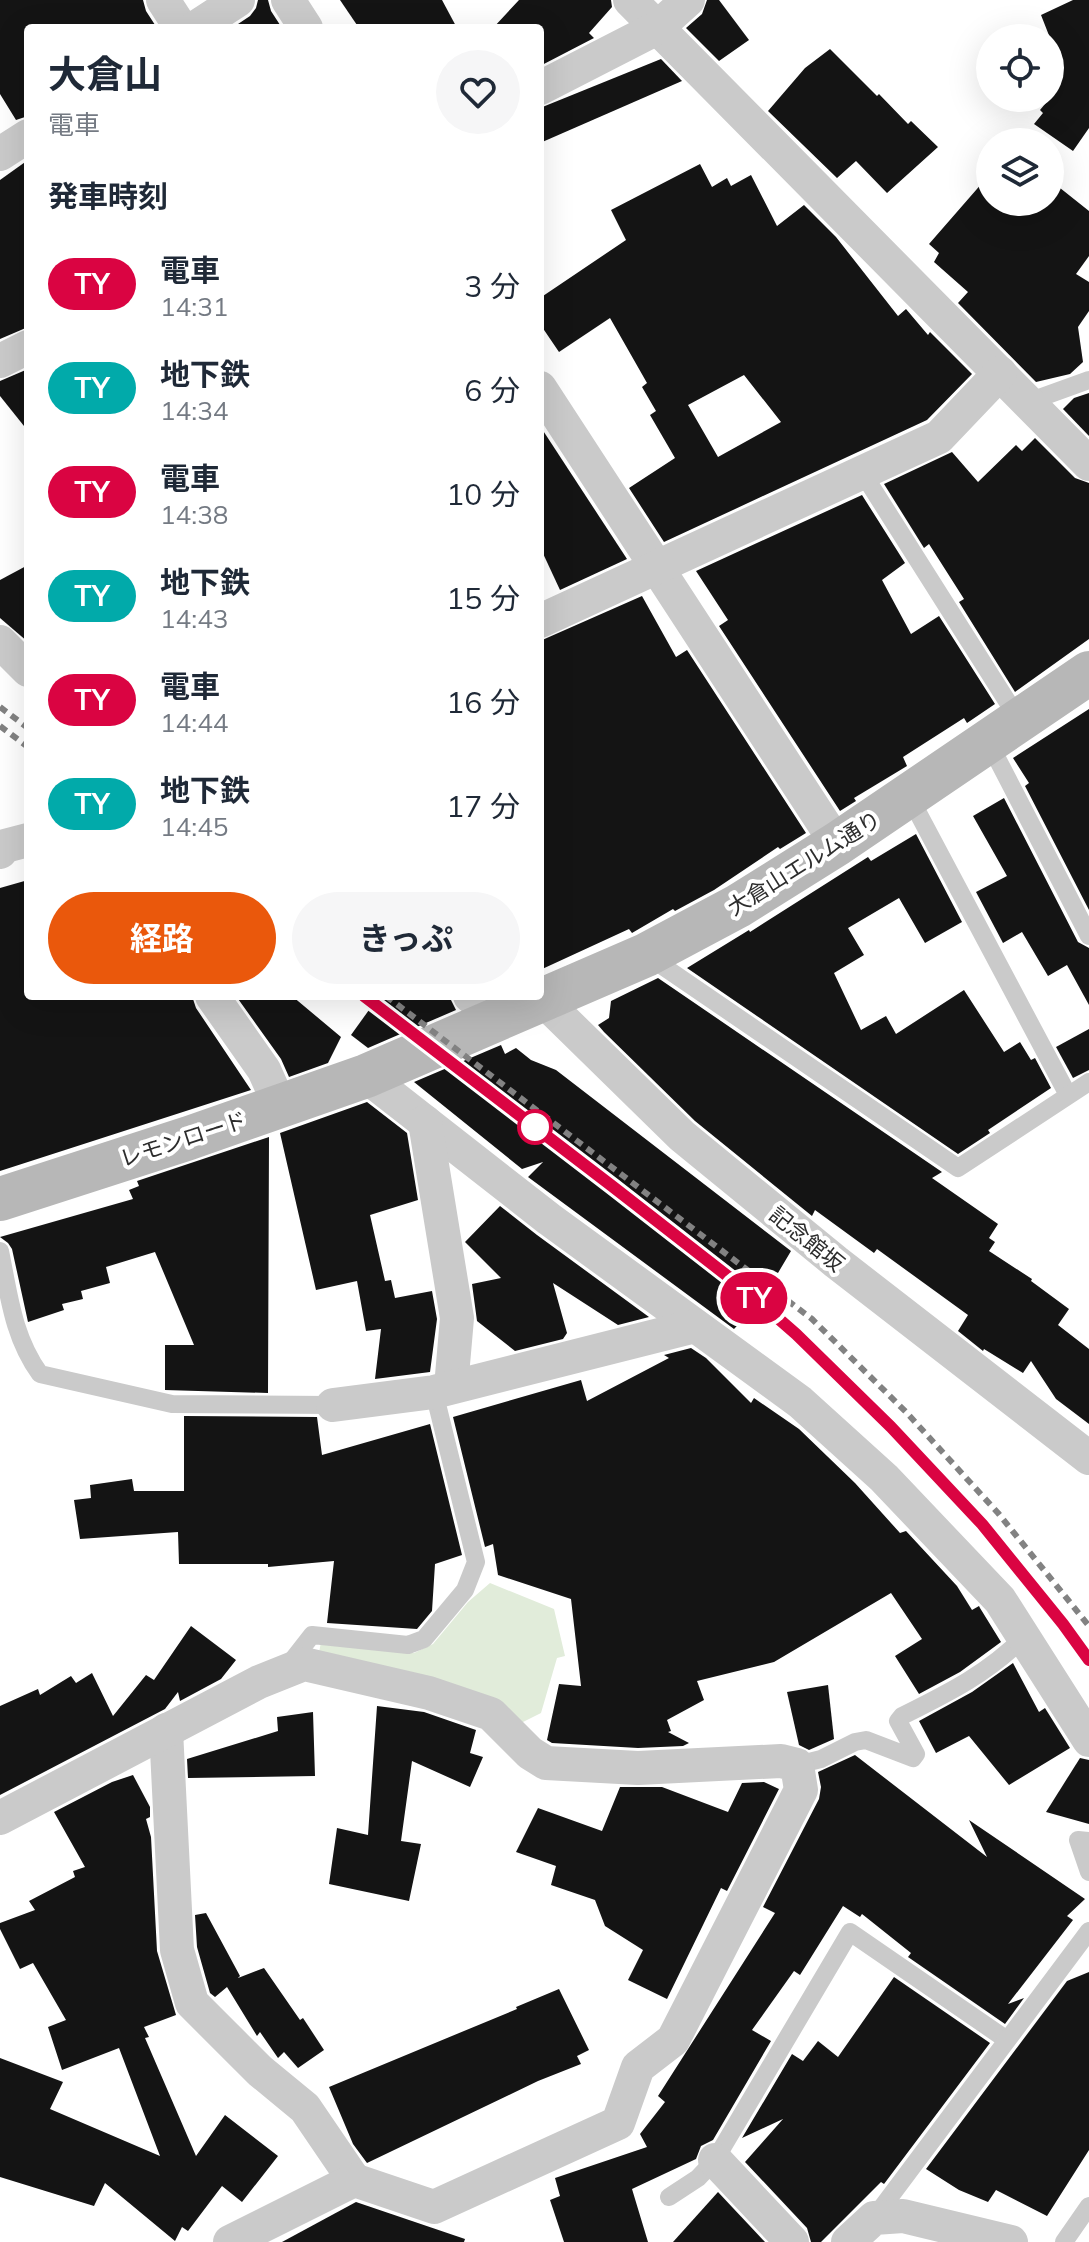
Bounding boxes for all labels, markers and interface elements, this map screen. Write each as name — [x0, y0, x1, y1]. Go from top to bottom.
map controls — [976, 24, 1064, 216]
button: locate — [976, 24, 1064, 112]
text: 大倉山 — [48, 50, 162, 98]
button: heart — [436, 50, 520, 134]
text: 電車 — [48, 108, 100, 141]
button: layers — [976, 128, 1064, 216]
text: 発車時刻 — [48, 177, 168, 215]
text: 電車 — [160, 251, 220, 289]
text: TY — [74, 266, 110, 301]
text: 3 分 — [464, 267, 520, 305]
text: 14:31 — [160, 290, 228, 323]
text: 地下鉄 — [160, 355, 250, 393]
text: TY — [74, 370, 110, 405]
text: 6 分 — [464, 371, 520, 409]
text: 14:34 — [160, 394, 228, 427]
text: 電車 — [160, 459, 220, 497]
text: TY — [74, 474, 110, 509]
text: 10 分 — [446, 475, 520, 513]
text: 14:38 — [160, 498, 228, 531]
text: 地下鉄 — [160, 563, 250, 601]
text: TY — [74, 578, 110, 613]
text: 15 分 — [446, 579, 520, 617]
text: 14:43 — [160, 602, 228, 635]
text: 電車 — [160, 667, 220, 705]
text: TY — [74, 682, 110, 717]
text: 16 分 — [446, 683, 520, 721]
text: 14:44 — [160, 706, 228, 739]
text: 地下鉄 — [160, 771, 250, 809]
text: TY — [74, 786, 110, 821]
text: 17 分 — [446, 787, 520, 825]
street label: 大倉山エルム通り — [722, 805, 886, 921]
text: 14:45 — [160, 810, 228, 843]
button: 経路 — [48, 892, 276, 984]
button: きっぷ — [292, 892, 520, 984]
street label: レモンロード — [116, 1105, 250, 1173]
unlabelled marker — [518, 1110, 552, 1144]
street label: 記念館坂 — [764, 1200, 850, 1278]
line badge: TY — [718, 1272, 790, 1324]
text: TY — [736, 1280, 772, 1315]

